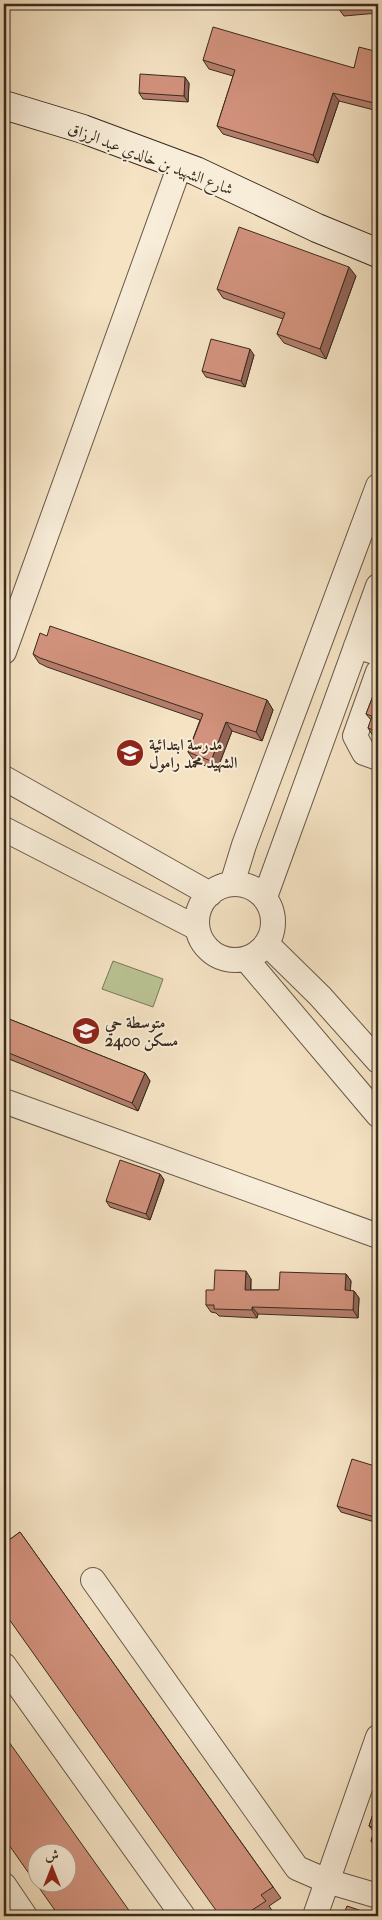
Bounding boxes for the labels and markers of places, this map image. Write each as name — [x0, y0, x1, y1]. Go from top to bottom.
place label: مدرسة ابتدائية الشهيد محمد رامول — [149, 735, 237, 773]
school or university icon: مدرسة ابتدائية الشهيد محمد رامول — [115, 738, 145, 768]
place label: متوسطة حي 2400 مسكن — [104, 1013, 178, 1052]
school or university icon: متوسطة حي 2400 مسكن — [71, 1016, 101, 1046]

